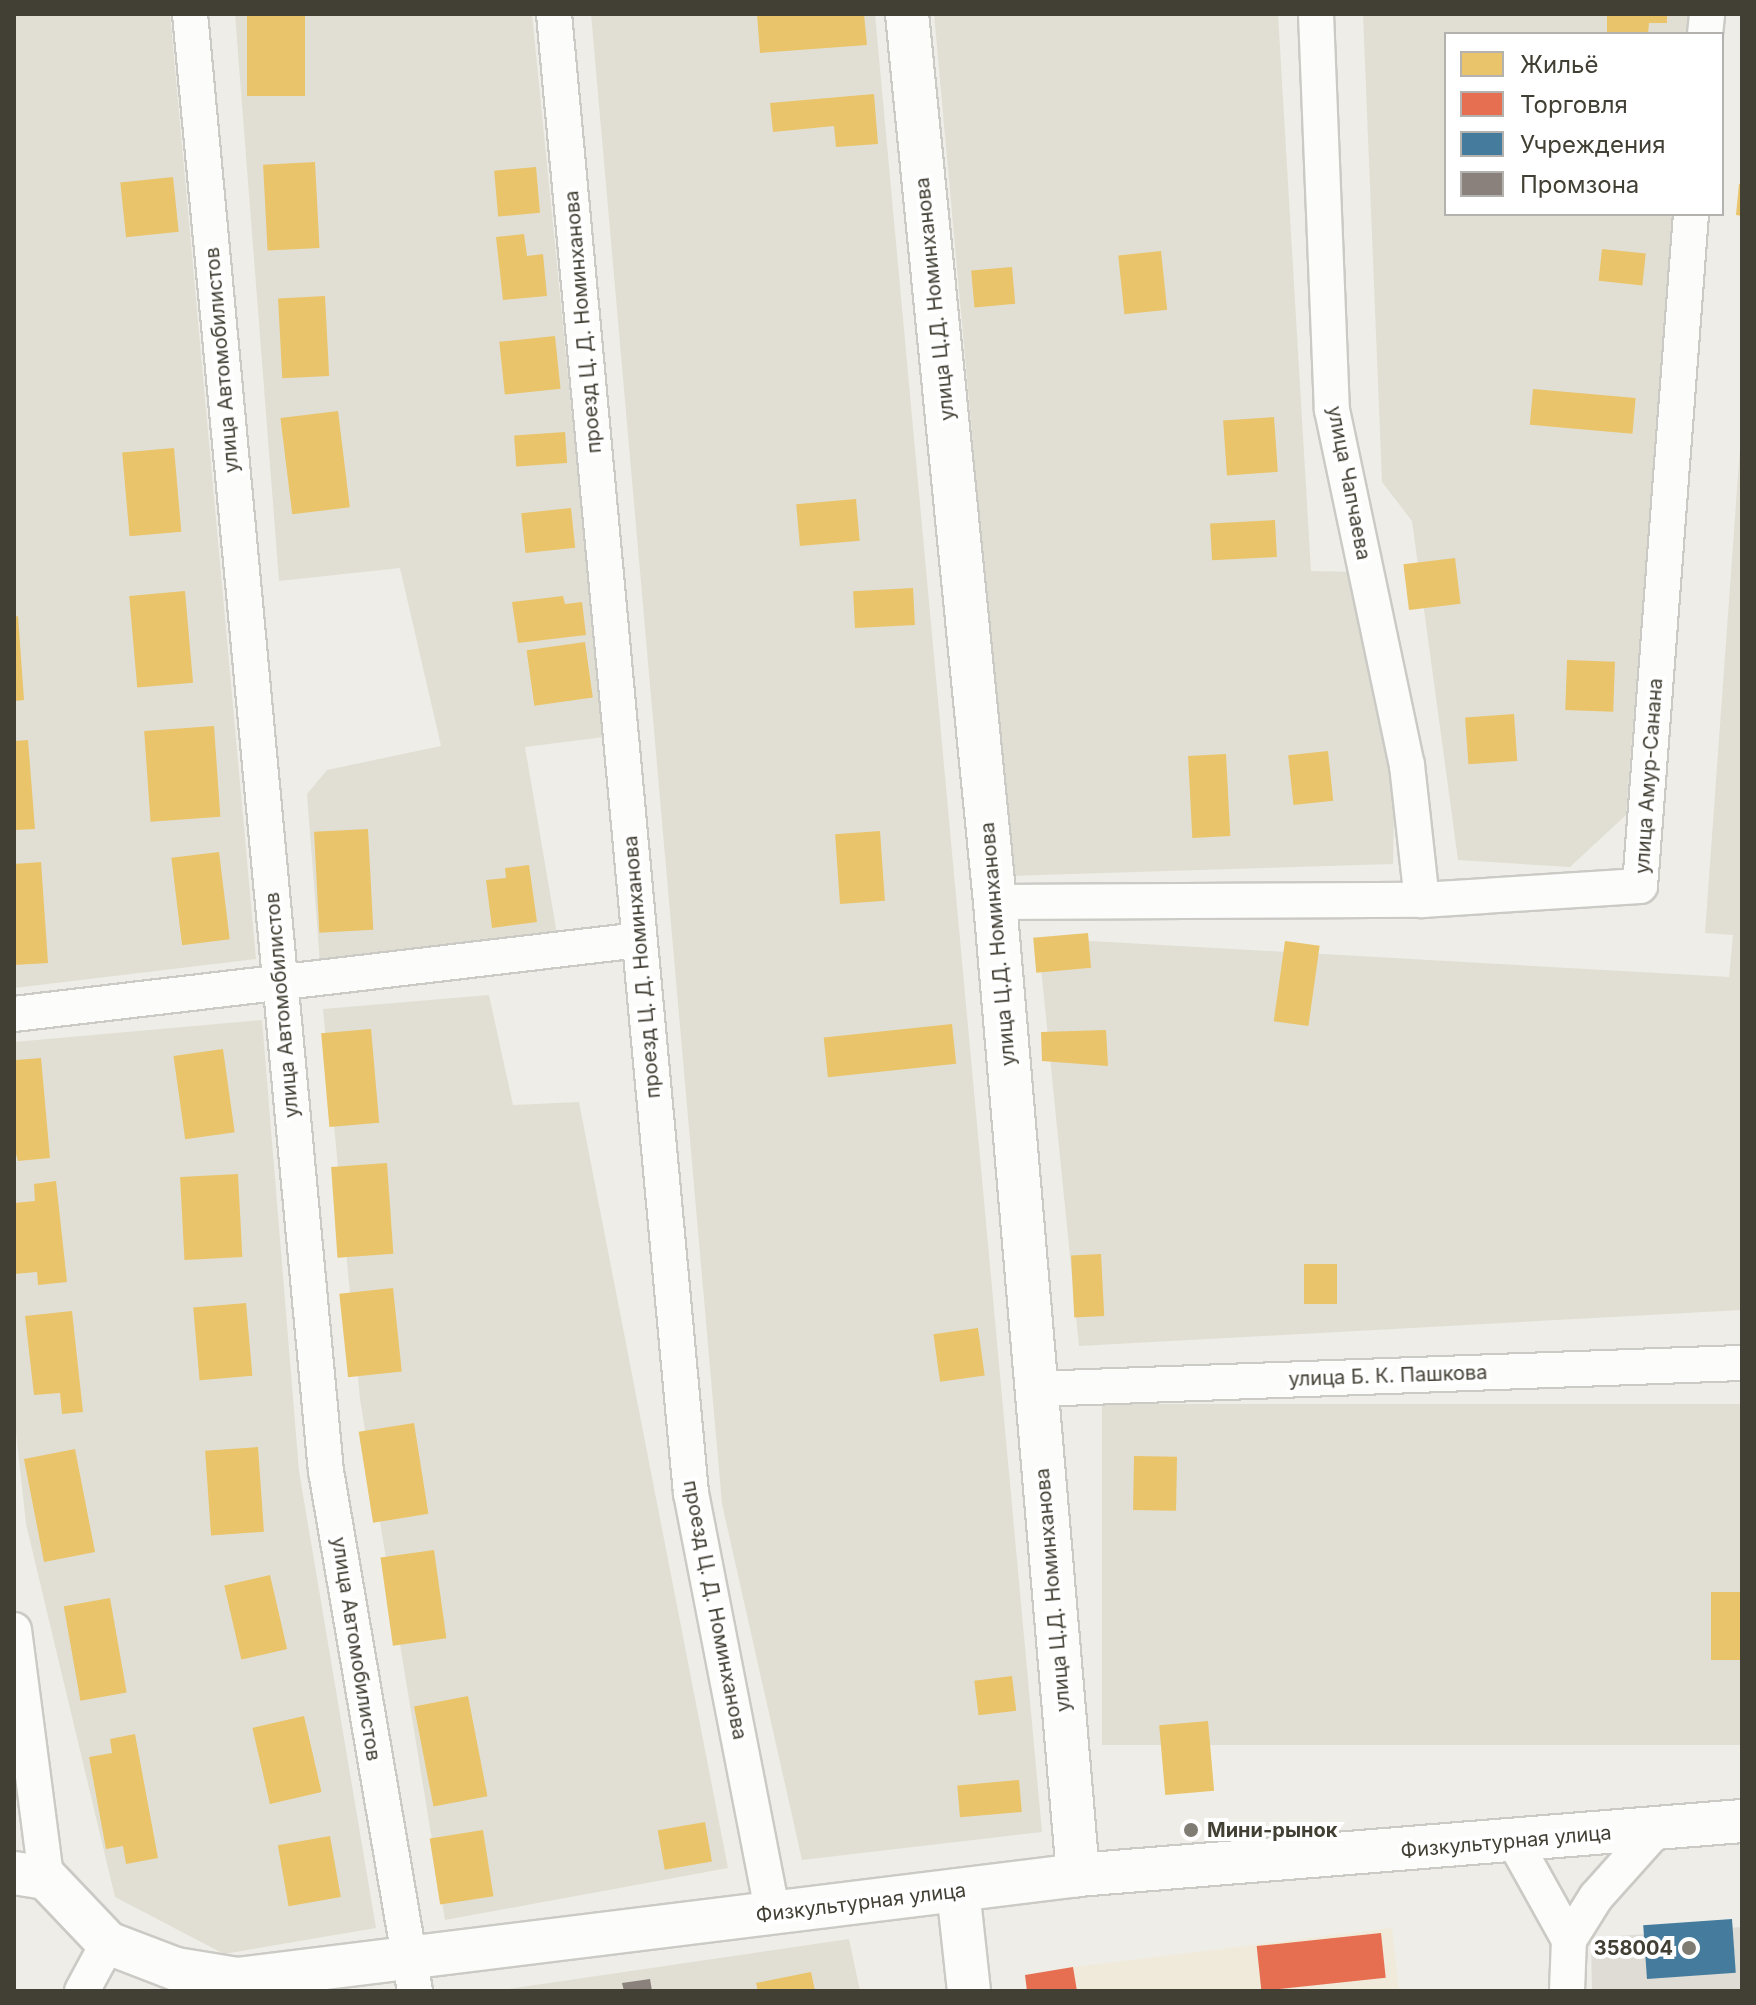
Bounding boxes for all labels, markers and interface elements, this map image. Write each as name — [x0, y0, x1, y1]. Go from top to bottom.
legend — [1444, 32, 1724, 216]
text: Жильё — [1520, 50, 1598, 79]
text: Торговля — [1520, 90, 1628, 119]
text: Учреждения — [1520, 130, 1666, 159]
text: Промзона — [1520, 170, 1639, 199]
street label: улица Ц.Д. Номинханова — [910, 176, 960, 422]
street label: проезд Ц. Д. Номинханова — [560, 190, 606, 454]
street label: улица Автомобилистов — [200, 246, 244, 474]
street label: улица Чапчаева — [1322, 404, 1376, 562]
street label: улица Амур-Санана — [1630, 677, 1668, 875]
street label: улица Ц.Д. Номинханова — [975, 821, 1021, 1067]
street label: проезд Ц. Д. Номинханова — [619, 835, 665, 1099]
street label: улица Автомобилистов — [260, 891, 304, 1119]
street label: улица Б. К. Пашкова — [1288, 1361, 1488, 1391]
street label: улица Ц.Д. Номинханова — [1030, 1467, 1076, 1713]
street label: проезд Ц. Д. Номинханова — [678, 1478, 752, 1742]
street label: улица Автомобилистов — [326, 1535, 386, 1763]
place label: Мини-рынок — [1207, 1818, 1337, 1842]
marker: Мини-рынок — [1182, 1821, 1200, 1839]
street label: Физкультурная улица — [1400, 1821, 1612, 1863]
street label: Физкультурная улица — [755, 1878, 967, 1928]
place label: 358004 — [1594, 1936, 1673, 1960]
marker: 358004 — [1680, 1939, 1698, 1957]

